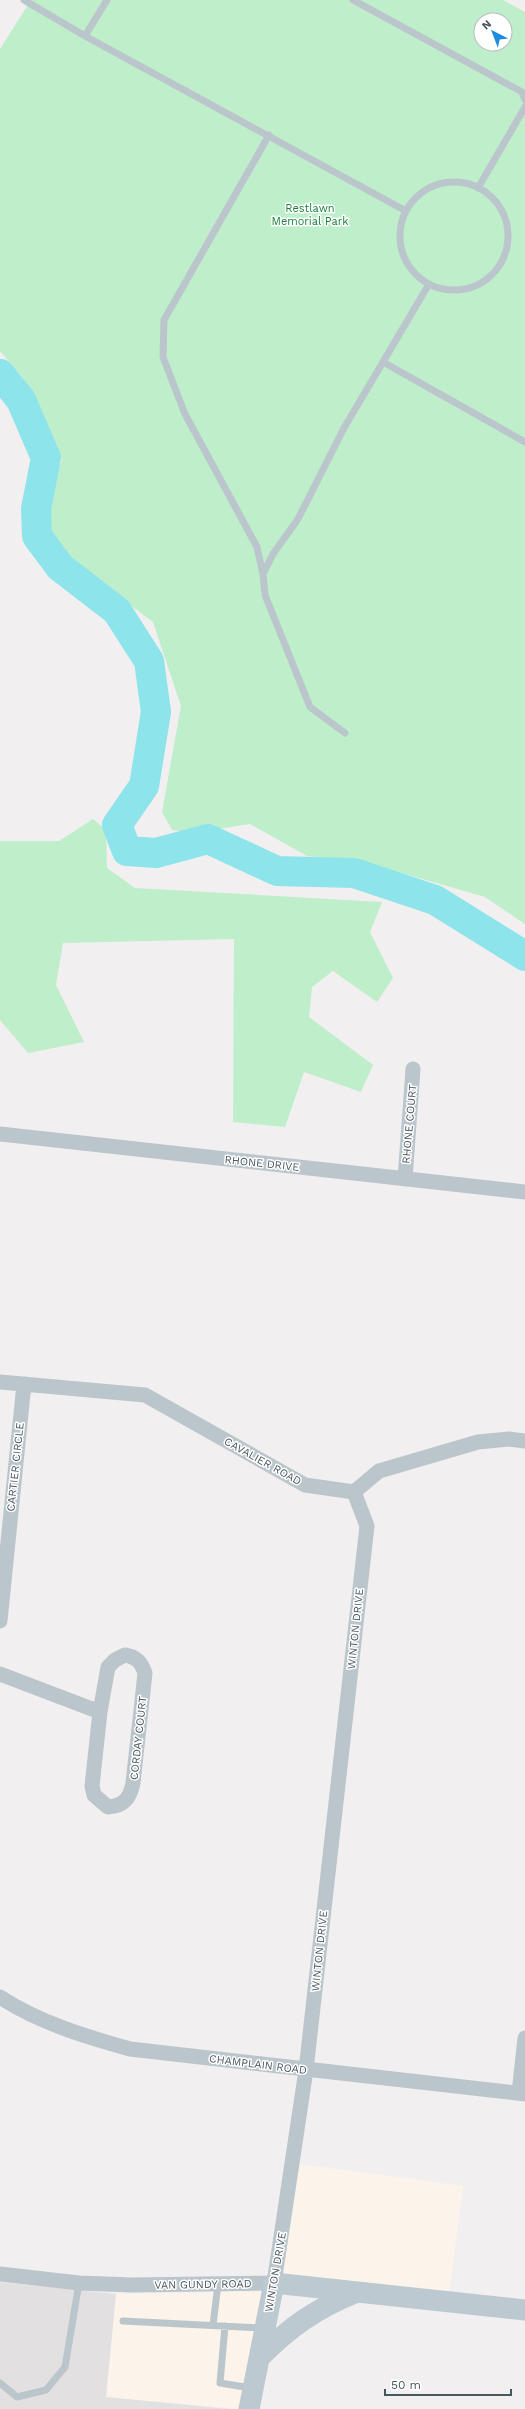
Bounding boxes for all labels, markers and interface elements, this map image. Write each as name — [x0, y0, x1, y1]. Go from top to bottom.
north arrow — [473, 12, 513, 52]
text: N — [479, 17, 494, 32]
park label: Restlawn Memorial Park — [272, 202, 348, 228]
street label: RHONE COURT — [400, 1083, 419, 1164]
street label: RHONE DRIVE — [224, 1153, 300, 1174]
street label: CARTIER CIRCLE — [4, 1422, 27, 1512]
street label: CAVALIER ROAD — [222, 1435, 304, 1488]
street label: WINTON DRIVE — [345, 1588, 366, 1670]
street label: CORDAY COURT — [128, 1695, 149, 1781]
street label: WINTON DRIVE — [309, 1910, 330, 1992]
street label: CHAMPLAIN ROAD — [208, 2052, 308, 2077]
street label: WINTON DRIVE — [262, 2231, 289, 2313]
street label: VAN GUNDY ROAD — [154, 2277, 252, 2292]
scale bar — [385, 2371, 511, 2397]
text: 50 m — [391, 2378, 421, 2392]

